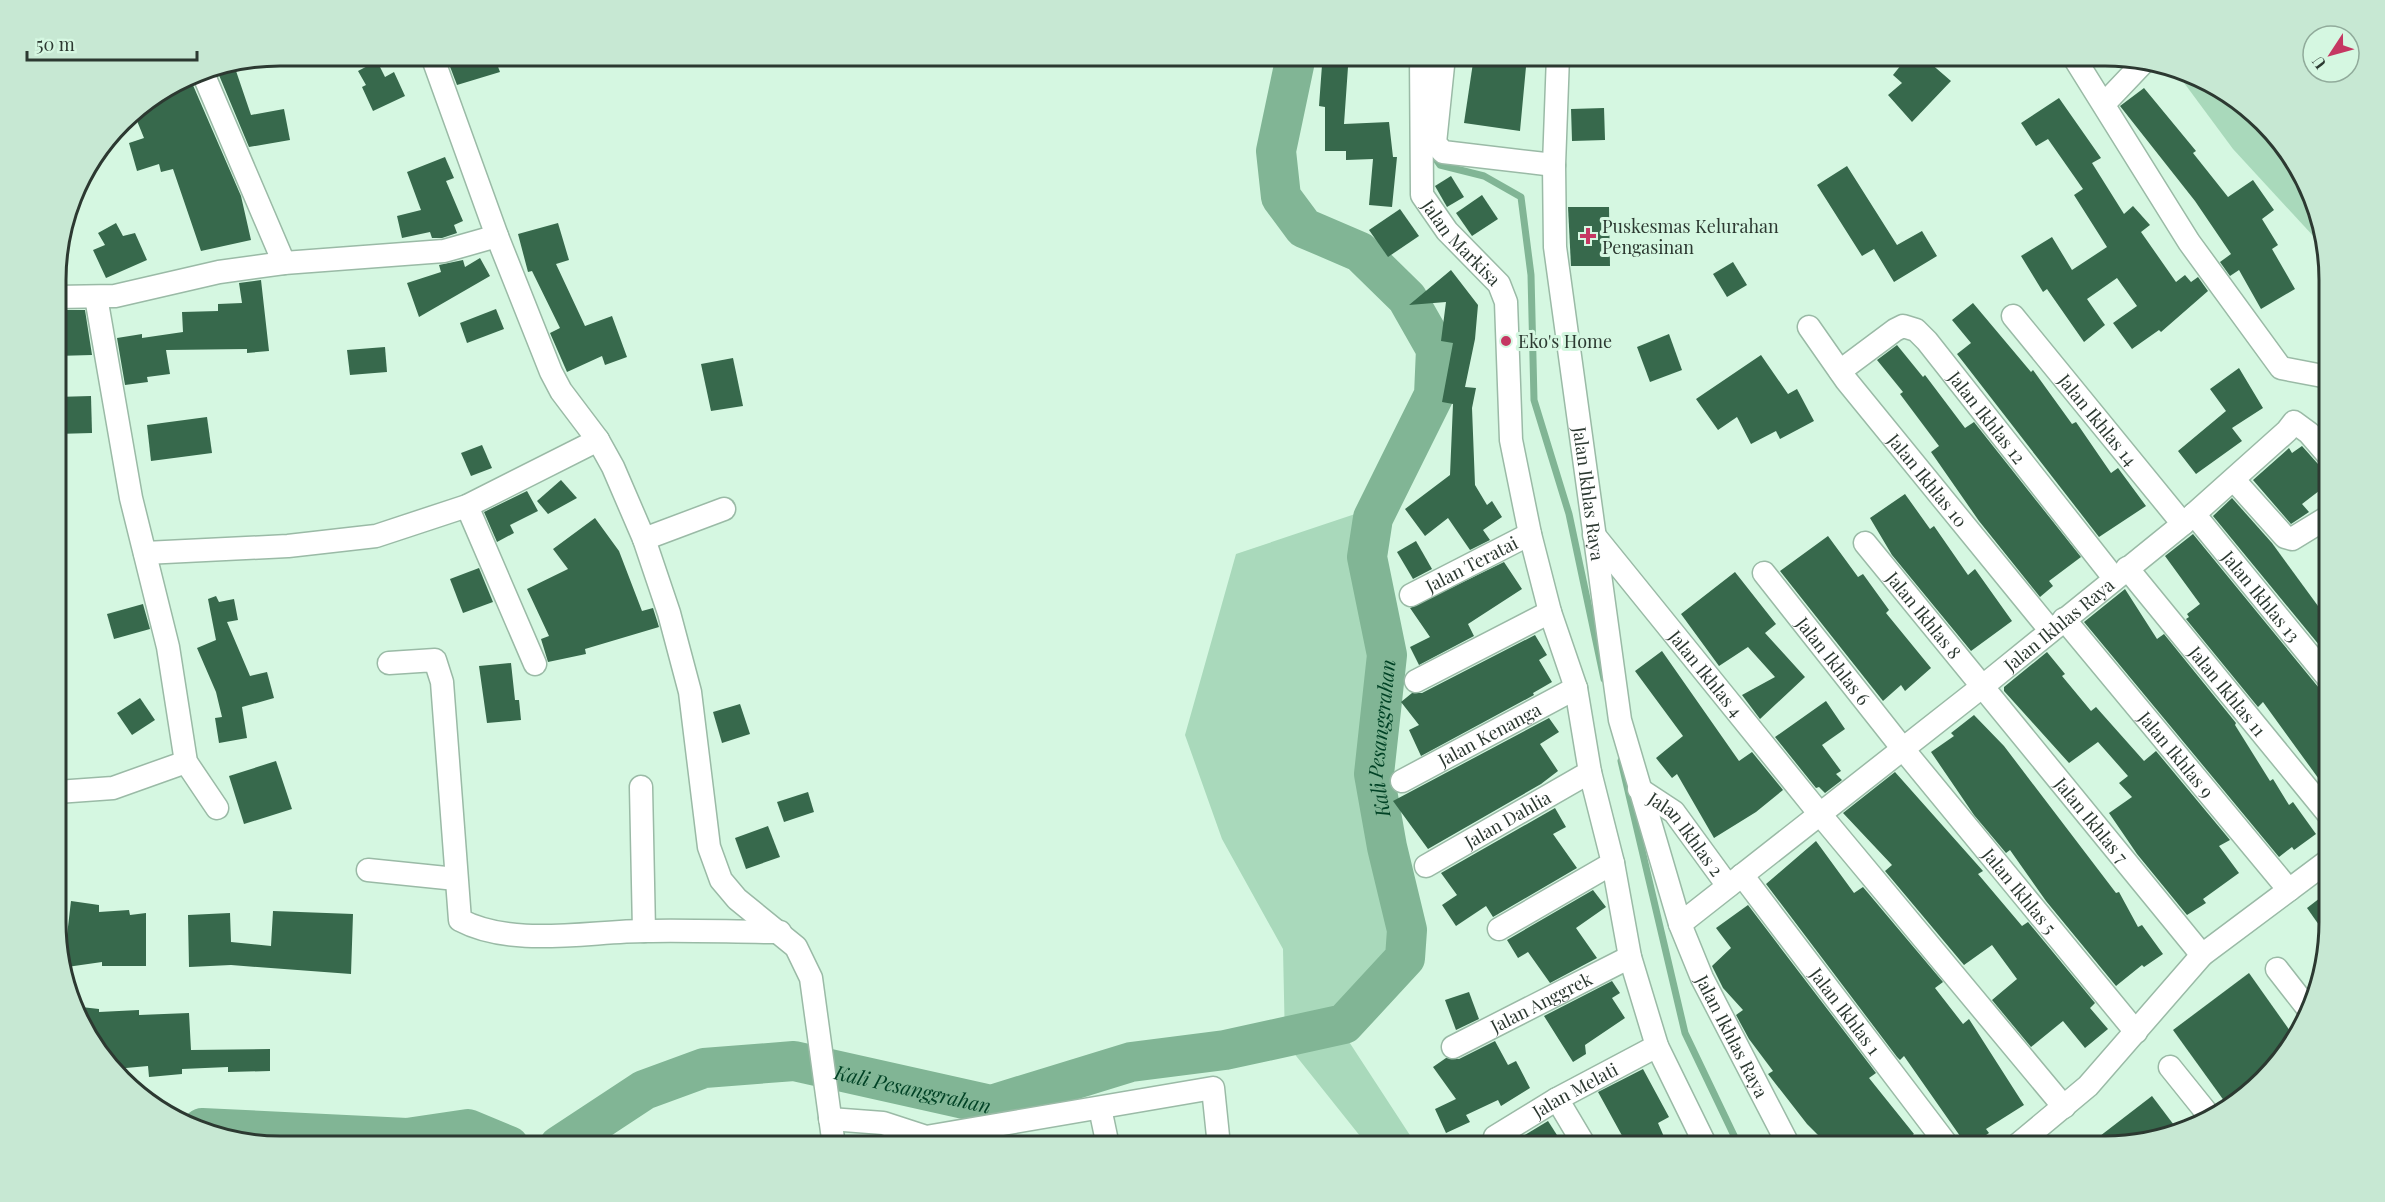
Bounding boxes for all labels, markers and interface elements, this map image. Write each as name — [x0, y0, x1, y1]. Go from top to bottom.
scale bar — [27, 24, 196, 62]
north arrow — [2301, 24, 2361, 84]
text: 50 m — [36, 32, 75, 56]
text: U — [2307, 52, 2330, 74]
street label: Jalan Markisa — [1416, 194, 1506, 291]
place label: Puskesmas Kelurahan Pengasinan — [1602, 214, 1779, 259]
marker: Puskesmas Kelurahan Pengasinan — [1579, 227, 1597, 245]
place label: Eko's Home — [1518, 329, 1612, 353]
marker: Eko's Home — [1499, 334, 1513, 348]
street label: Jalan Ikhlas 12 — [1943, 365, 2031, 469]
street label: Jalan Ikhlas 14 — [2052, 368, 2143, 471]
street label: Jalan Ikhlas Raya — [1568, 424, 1610, 562]
street label: Jalan Ikhlas 10 — [1882, 428, 1973, 532]
street label: Jalan Teratai — [1420, 530, 1522, 598]
street label: Jalan Ikhlas 13 — [2216, 545, 2306, 647]
street label: Jalan Ikhlas 8 — [1880, 566, 1967, 664]
street label: Jalan Ikhlas Raya — [1998, 573, 2119, 677]
street label: Jalan Ikhlas 6 — [1791, 611, 1876, 710]
street label: Jalan Ikhlas 4 — [1663, 624, 1748, 722]
street label: Jalan Ikhlas 11 — [2183, 640, 2272, 741]
water label: Kali Pesanggrahan — [1360, 658, 1400, 821]
street label: Jalan Kenanga — [1433, 697, 1545, 772]
street label: Jalan Ikhlas 9 — [2133, 705, 2219, 803]
street label: Jalan Ikhlas 7 — [2049, 772, 2134, 868]
street label: Jalan Dahlia — [1459, 785, 1555, 854]
street label: Jalan Ikhlas 2 — [1643, 786, 1729, 881]
street label: Jalan Ikhlas 5 — [1977, 842, 2062, 939]
street label: Jalan Ikhlas 1 — [1804, 962, 1886, 1060]
street label: Jalan Anggrek — [1486, 966, 1596, 1038]
street label: Jalan Ikhlas Raya — [1690, 970, 1774, 1102]
water label: Kali Pesanggrahan — [831, 1057, 994, 1118]
street label: Jalan Melati — [1527, 1057, 1622, 1124]

